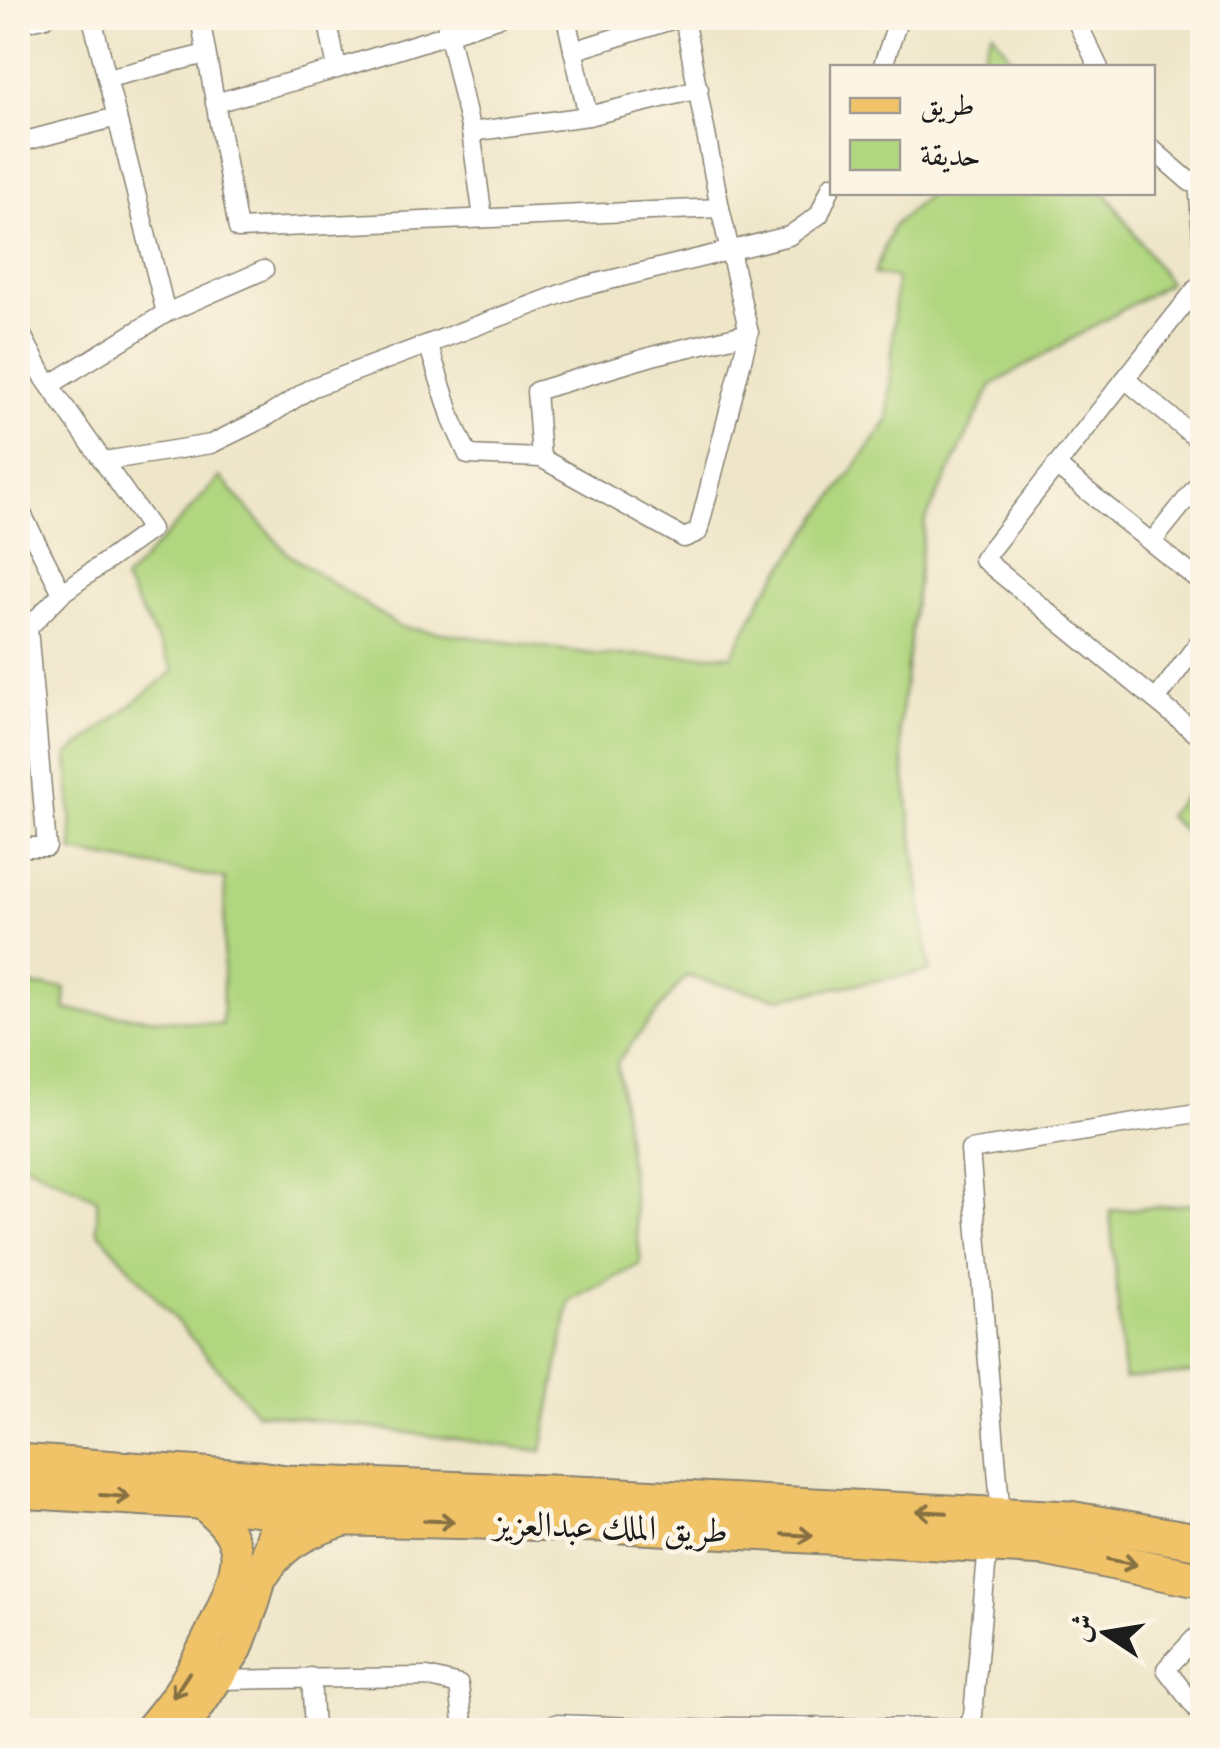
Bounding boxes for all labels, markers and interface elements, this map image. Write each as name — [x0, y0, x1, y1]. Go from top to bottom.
legend — [830, 65, 1155, 195]
text: طريق — [920, 88, 975, 124]
text: حديقة — [920, 138, 981, 173]
one-way arrow — [98, 1486, 130, 1505]
street label: طريق الملك عبدالعزيز — [490, 1502, 729, 1553]
one-way arrow — [917, 1502, 949, 1521]
one-way arrow — [422, 1511, 454, 1530]
one-way arrow — [782, 1526, 814, 1545]
one-way arrow — [1105, 1553, 1137, 1572]
north arrow — [1055, 1583, 1155, 1683]
text: ش — [1062, 1611, 1100, 1645]
one-way arrow — [171, 1671, 191, 1699]

